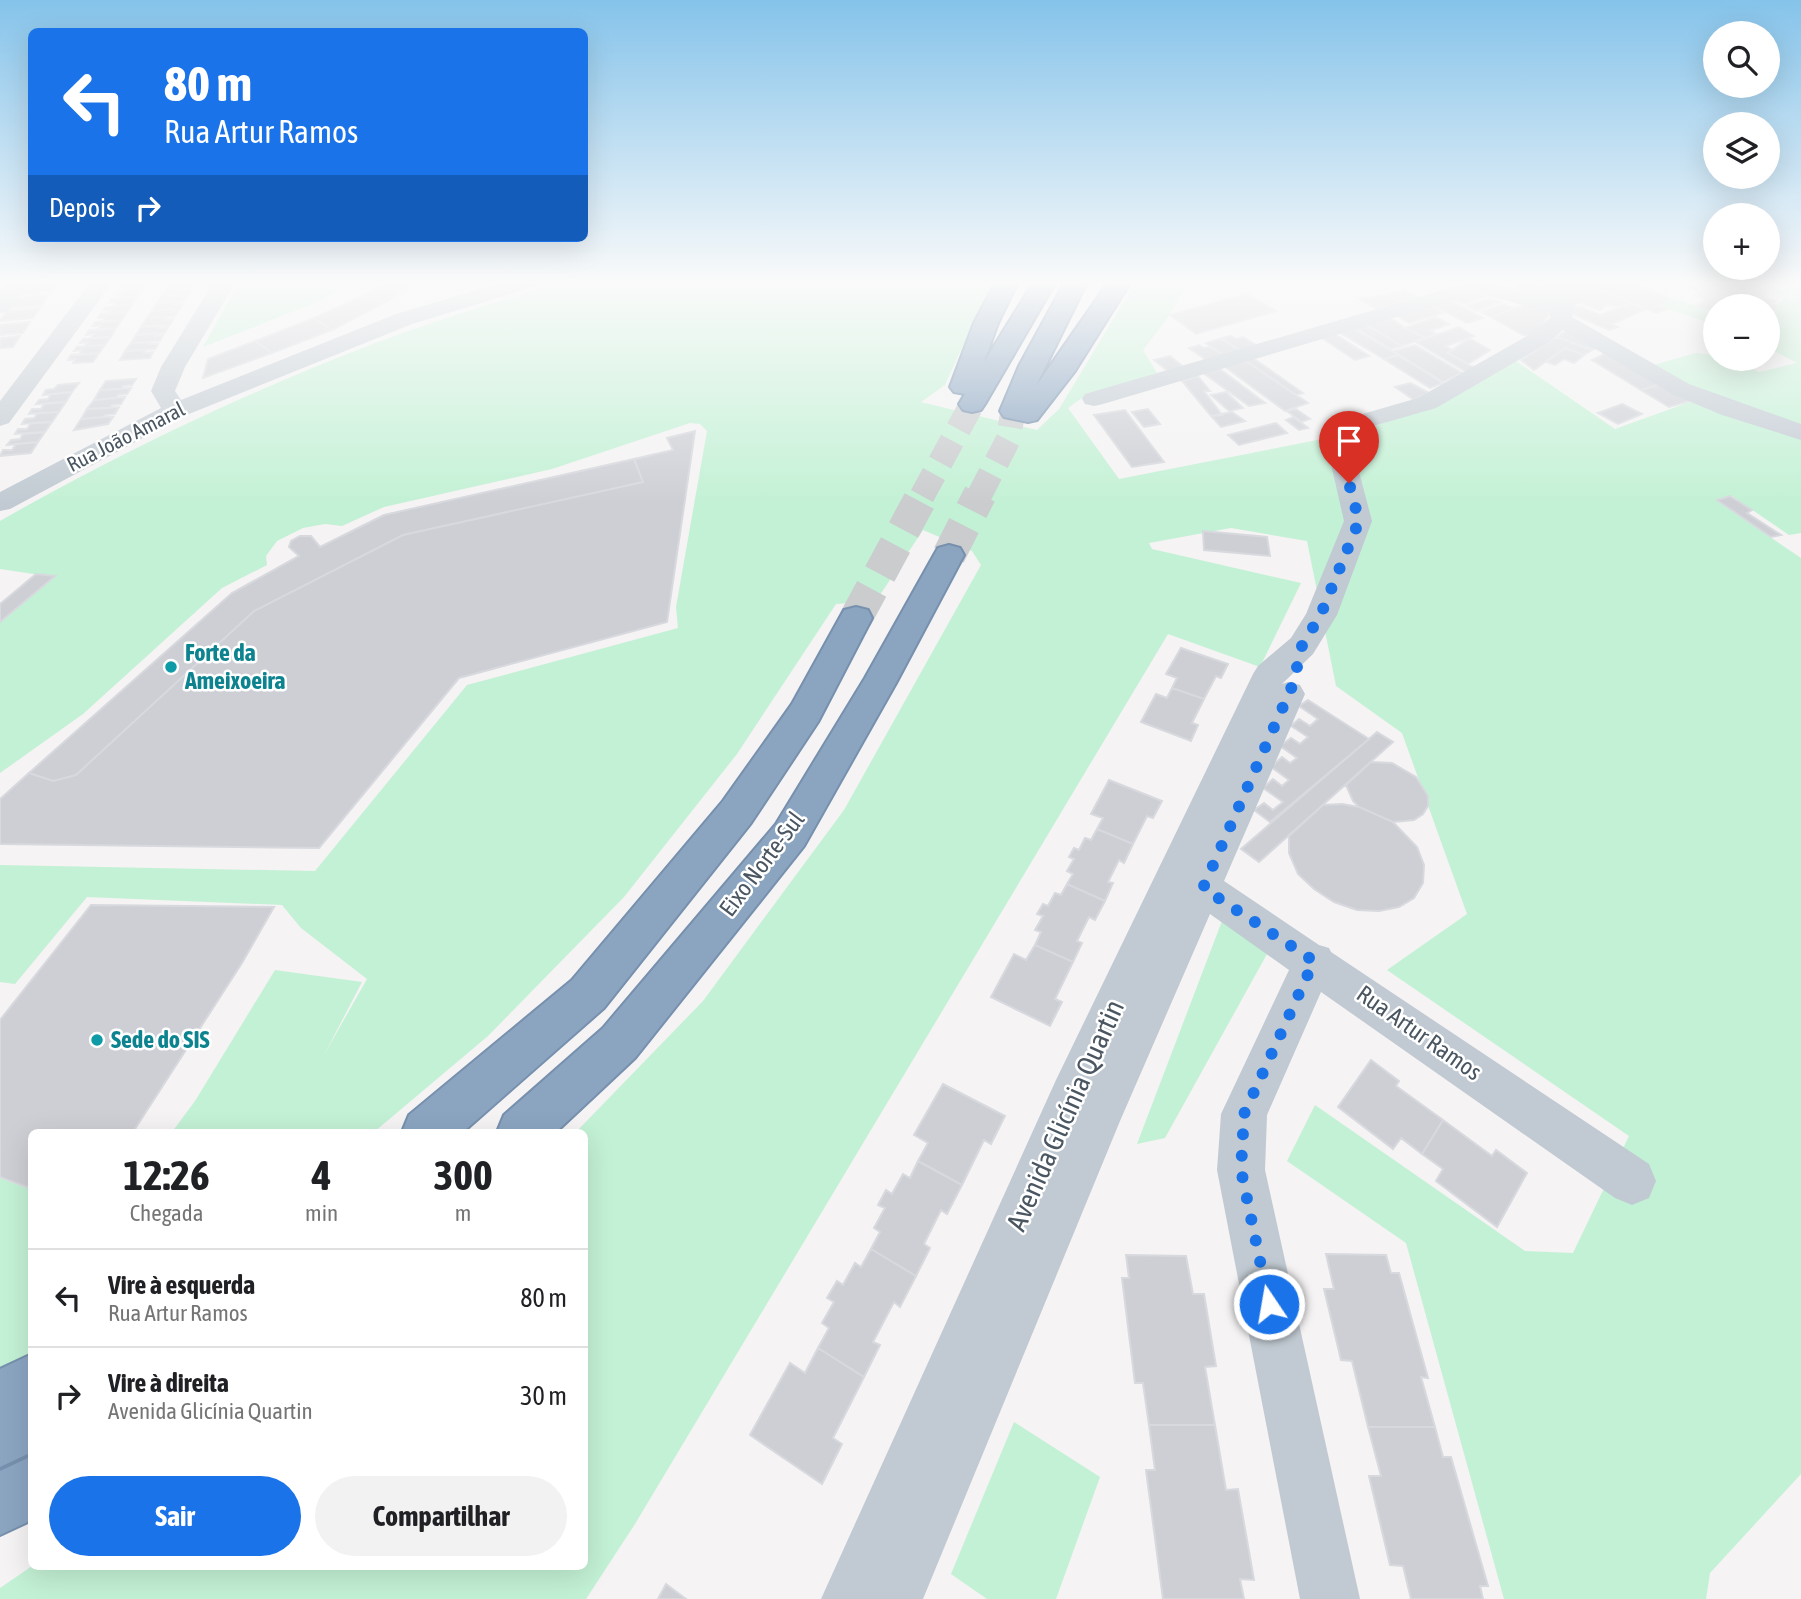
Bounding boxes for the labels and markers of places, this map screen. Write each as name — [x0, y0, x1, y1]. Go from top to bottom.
pin — [1319, 411, 1379, 483]
place label: Forte da Ameixoeira — [184, 639, 285, 694]
marker: Forte da Ameixoeira — [163, 659, 179, 675]
place label: Sede do SIS — [111, 1026, 210, 1053]
marker: Sede do SIS — [89, 1032, 105, 1048]

